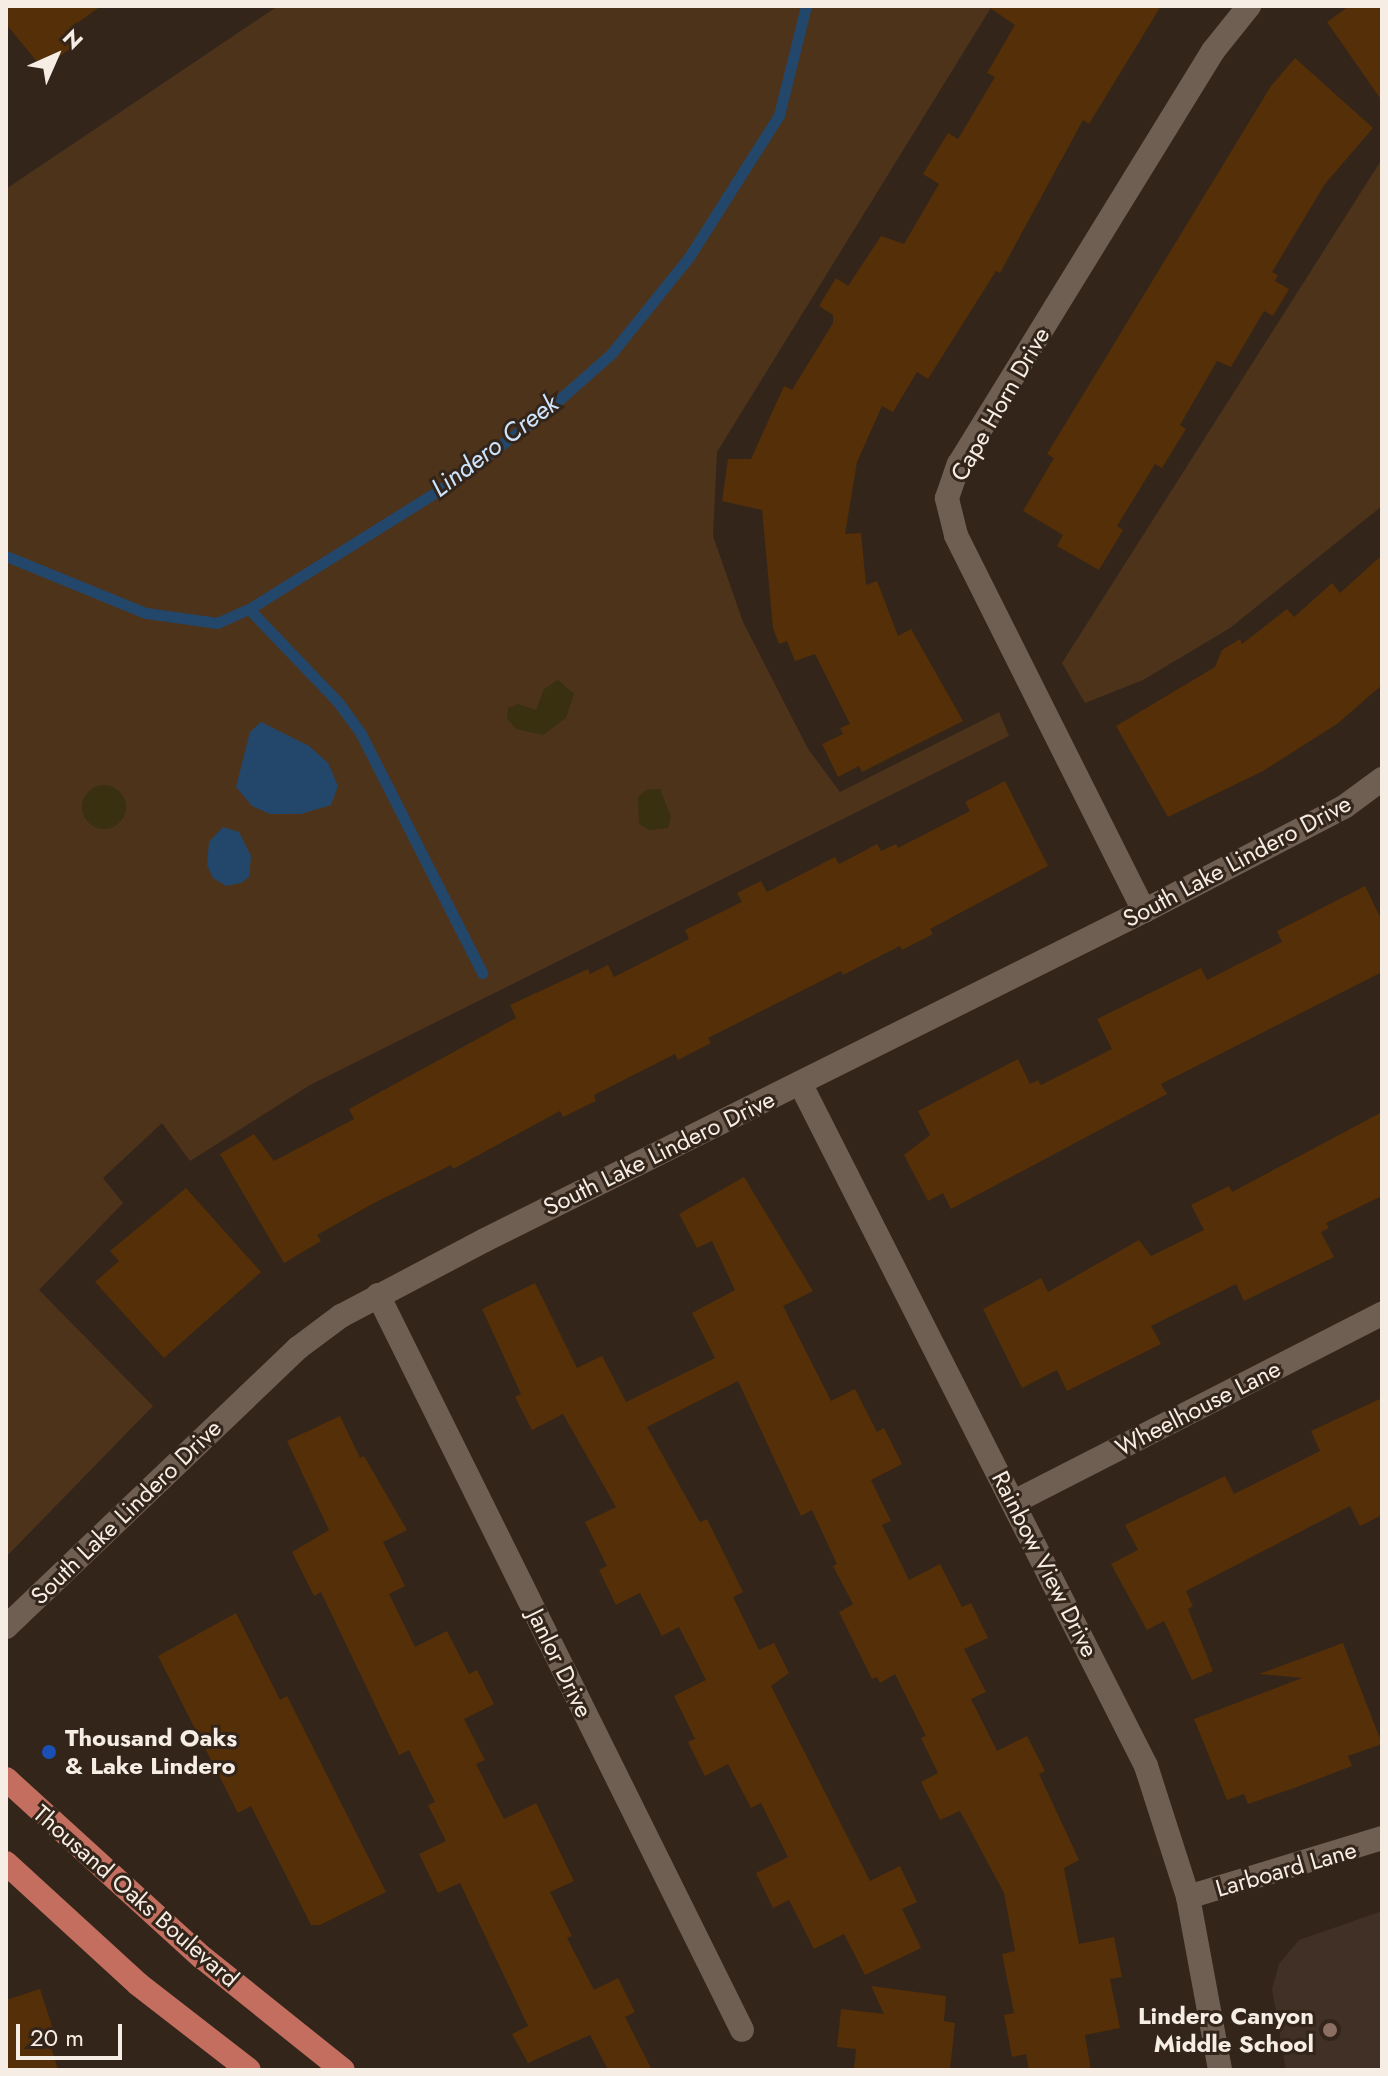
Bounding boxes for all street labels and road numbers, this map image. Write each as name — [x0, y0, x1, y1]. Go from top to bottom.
street label: Cape Horn Drive — [944, 322, 1056, 486]
street label: South Lake Lindero Drive — [1118, 789, 1356, 933]
street label: South Lake Lindero Drive — [539, 1084, 779, 1222]
street label: Wheelhouse Lane — [1111, 1354, 1285, 1462]
street label: South Lake Lindero Drive — [25, 1414, 227, 1610]
street label: Rainbow View Drive — [986, 1466, 1104, 1662]
street label: Janlor Drive — [521, 1604, 599, 1722]
street label: Thousand Oaks Boulevard — [27, 1799, 245, 1993]
street label: Larboard Lane — [1212, 1835, 1360, 1903]

